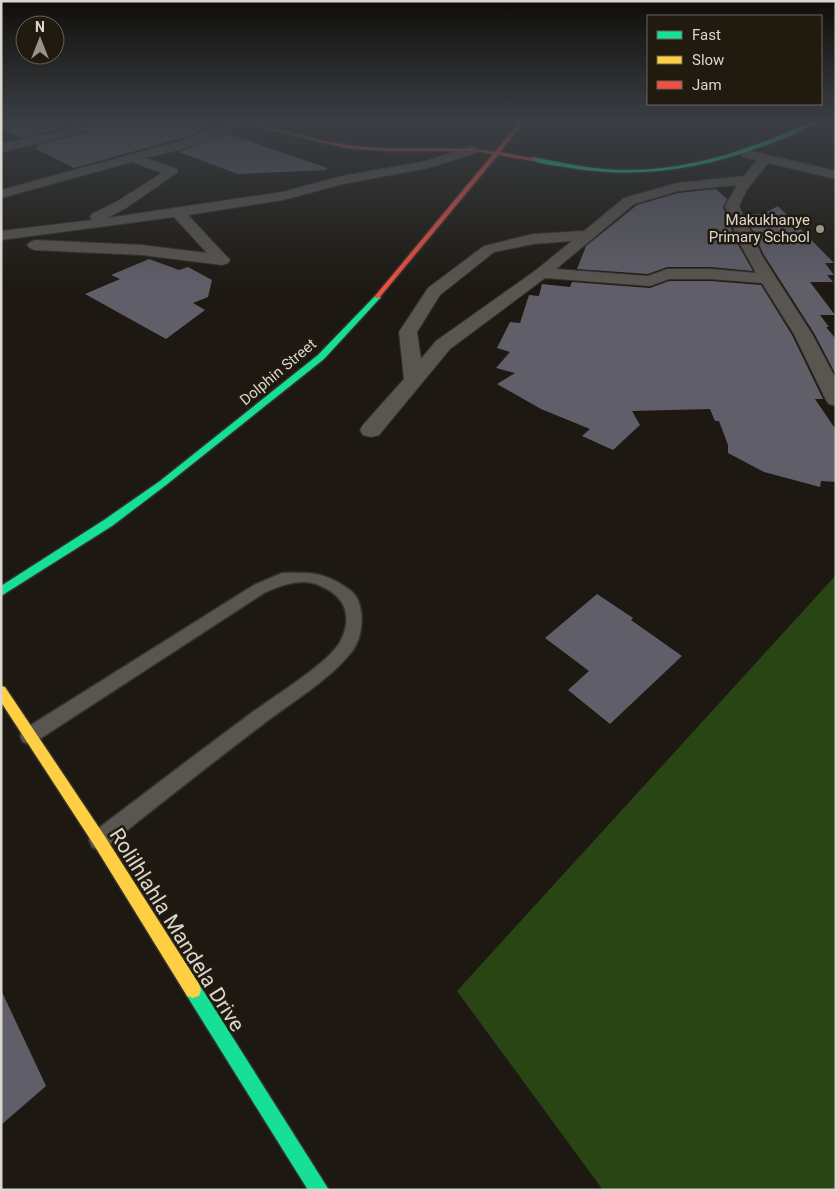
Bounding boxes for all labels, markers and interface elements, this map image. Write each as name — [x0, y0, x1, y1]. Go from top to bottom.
north arrow — [15, 15, 65, 65]
legend — [647, 15, 822, 105]
text: N — [35, 19, 45, 35]
text: Fast — [692, 26, 721, 44]
text: Slow — [692, 51, 724, 69]
text: Jam — [692, 76, 722, 94]
place label: Makukhanye Primary School — [709, 211, 810, 246]
marker: Makukhanye Primary School — [814, 223, 826, 235]
street label: Dolphin Street — [236, 335, 320, 409]
street label: Rolilhlahla Mandela Drive — [105, 824, 249, 1036]

